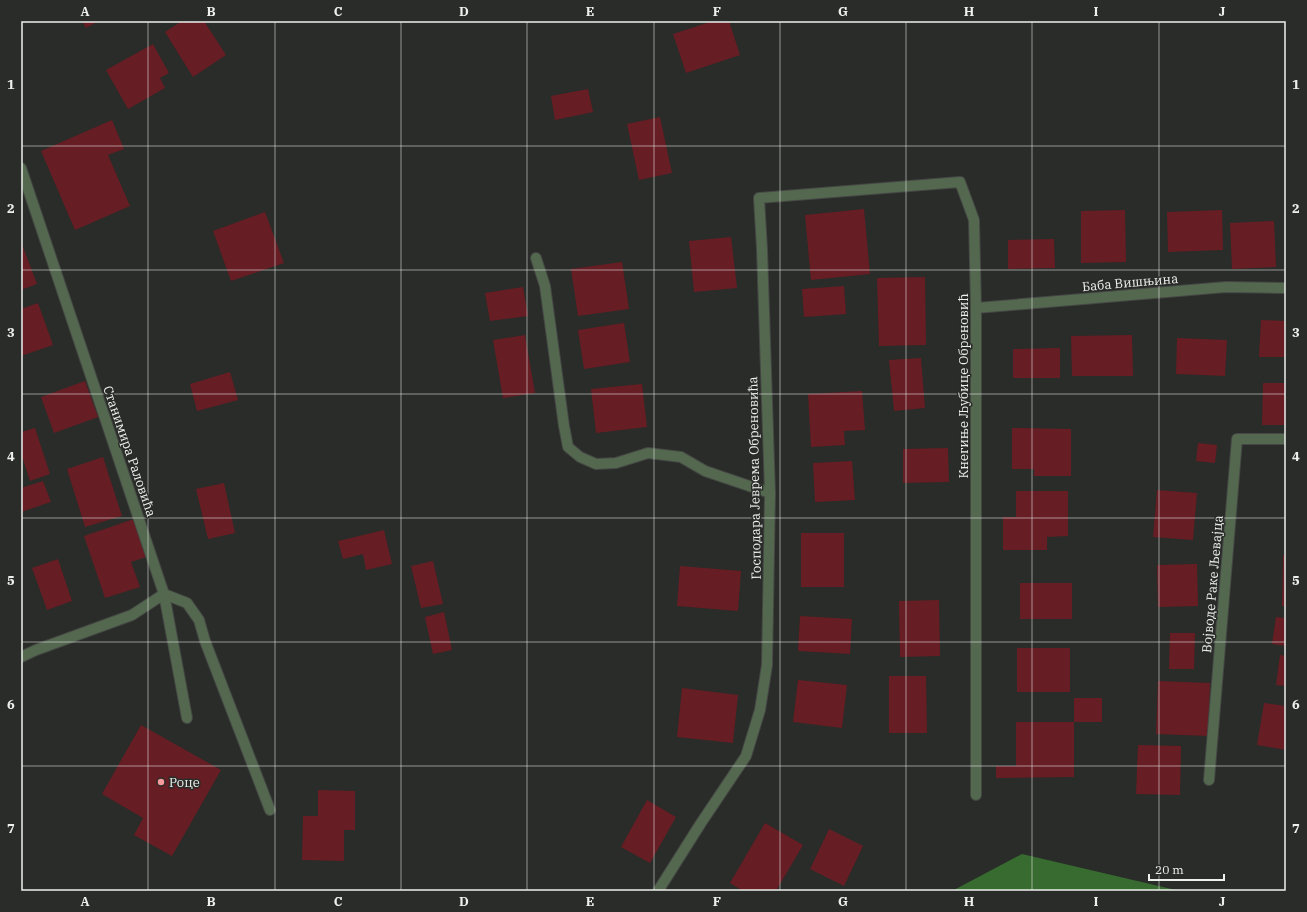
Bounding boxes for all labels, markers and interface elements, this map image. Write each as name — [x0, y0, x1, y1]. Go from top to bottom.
text: A — [80, 3, 90, 20]
text: B — [206, 3, 216, 20]
text: C — [334, 3, 343, 20]
text: D — [459, 3, 469, 20]
text: E — [586, 3, 594, 20]
text: F — [713, 3, 721, 20]
text: G — [838, 3, 848, 20]
text: H — [964, 3, 975, 20]
text: I — [1094, 3, 1099, 20]
text: J — [1219, 3, 1226, 20]
text: 1 — [7, 76, 15, 93]
text: 1 — [1292, 76, 1300, 93]
text: 2 — [7, 200, 15, 217]
text: 2 — [1292, 200, 1300, 217]
street label: Баба Вишњина — [1081, 270, 1179, 295]
street label: Кнегиње Љубице Обреновић — [955, 293, 972, 479]
text: 3 — [7, 324, 15, 341]
text: 3 — [1292, 324, 1300, 341]
street label: Господара Јеврема Обреновића — [744, 376, 765, 580]
street label: Станимира Раловића — [99, 383, 160, 519]
text: 4 — [7, 448, 15, 465]
text: 4 — [1292, 448, 1300, 465]
street label: Војводе Раке Љевајца — [1198, 515, 1227, 654]
text: 5 — [7, 572, 15, 589]
text: 5 — [1292, 572, 1300, 589]
text: 6 — [7, 696, 15, 713]
text: 6 — [1292, 696, 1300, 713]
place label: Роце — [169, 774, 200, 791]
marker: Роце — [156, 777, 166, 787]
text: 7 — [7, 820, 15, 837]
text: 7 — [1292, 820, 1300, 837]
scale bar — [1149, 856, 1224, 882]
text: 20 m — [1155, 862, 1184, 877]
text: A — [80, 893, 90, 910]
text: B — [206, 893, 216, 910]
text: C — [334, 893, 343, 910]
text: D — [459, 893, 469, 910]
text: E — [586, 893, 594, 910]
text: F — [713, 893, 721, 910]
text: G — [838, 893, 848, 910]
text: H — [964, 893, 975, 910]
text: I — [1094, 893, 1099, 910]
text: J — [1219, 893, 1226, 910]

